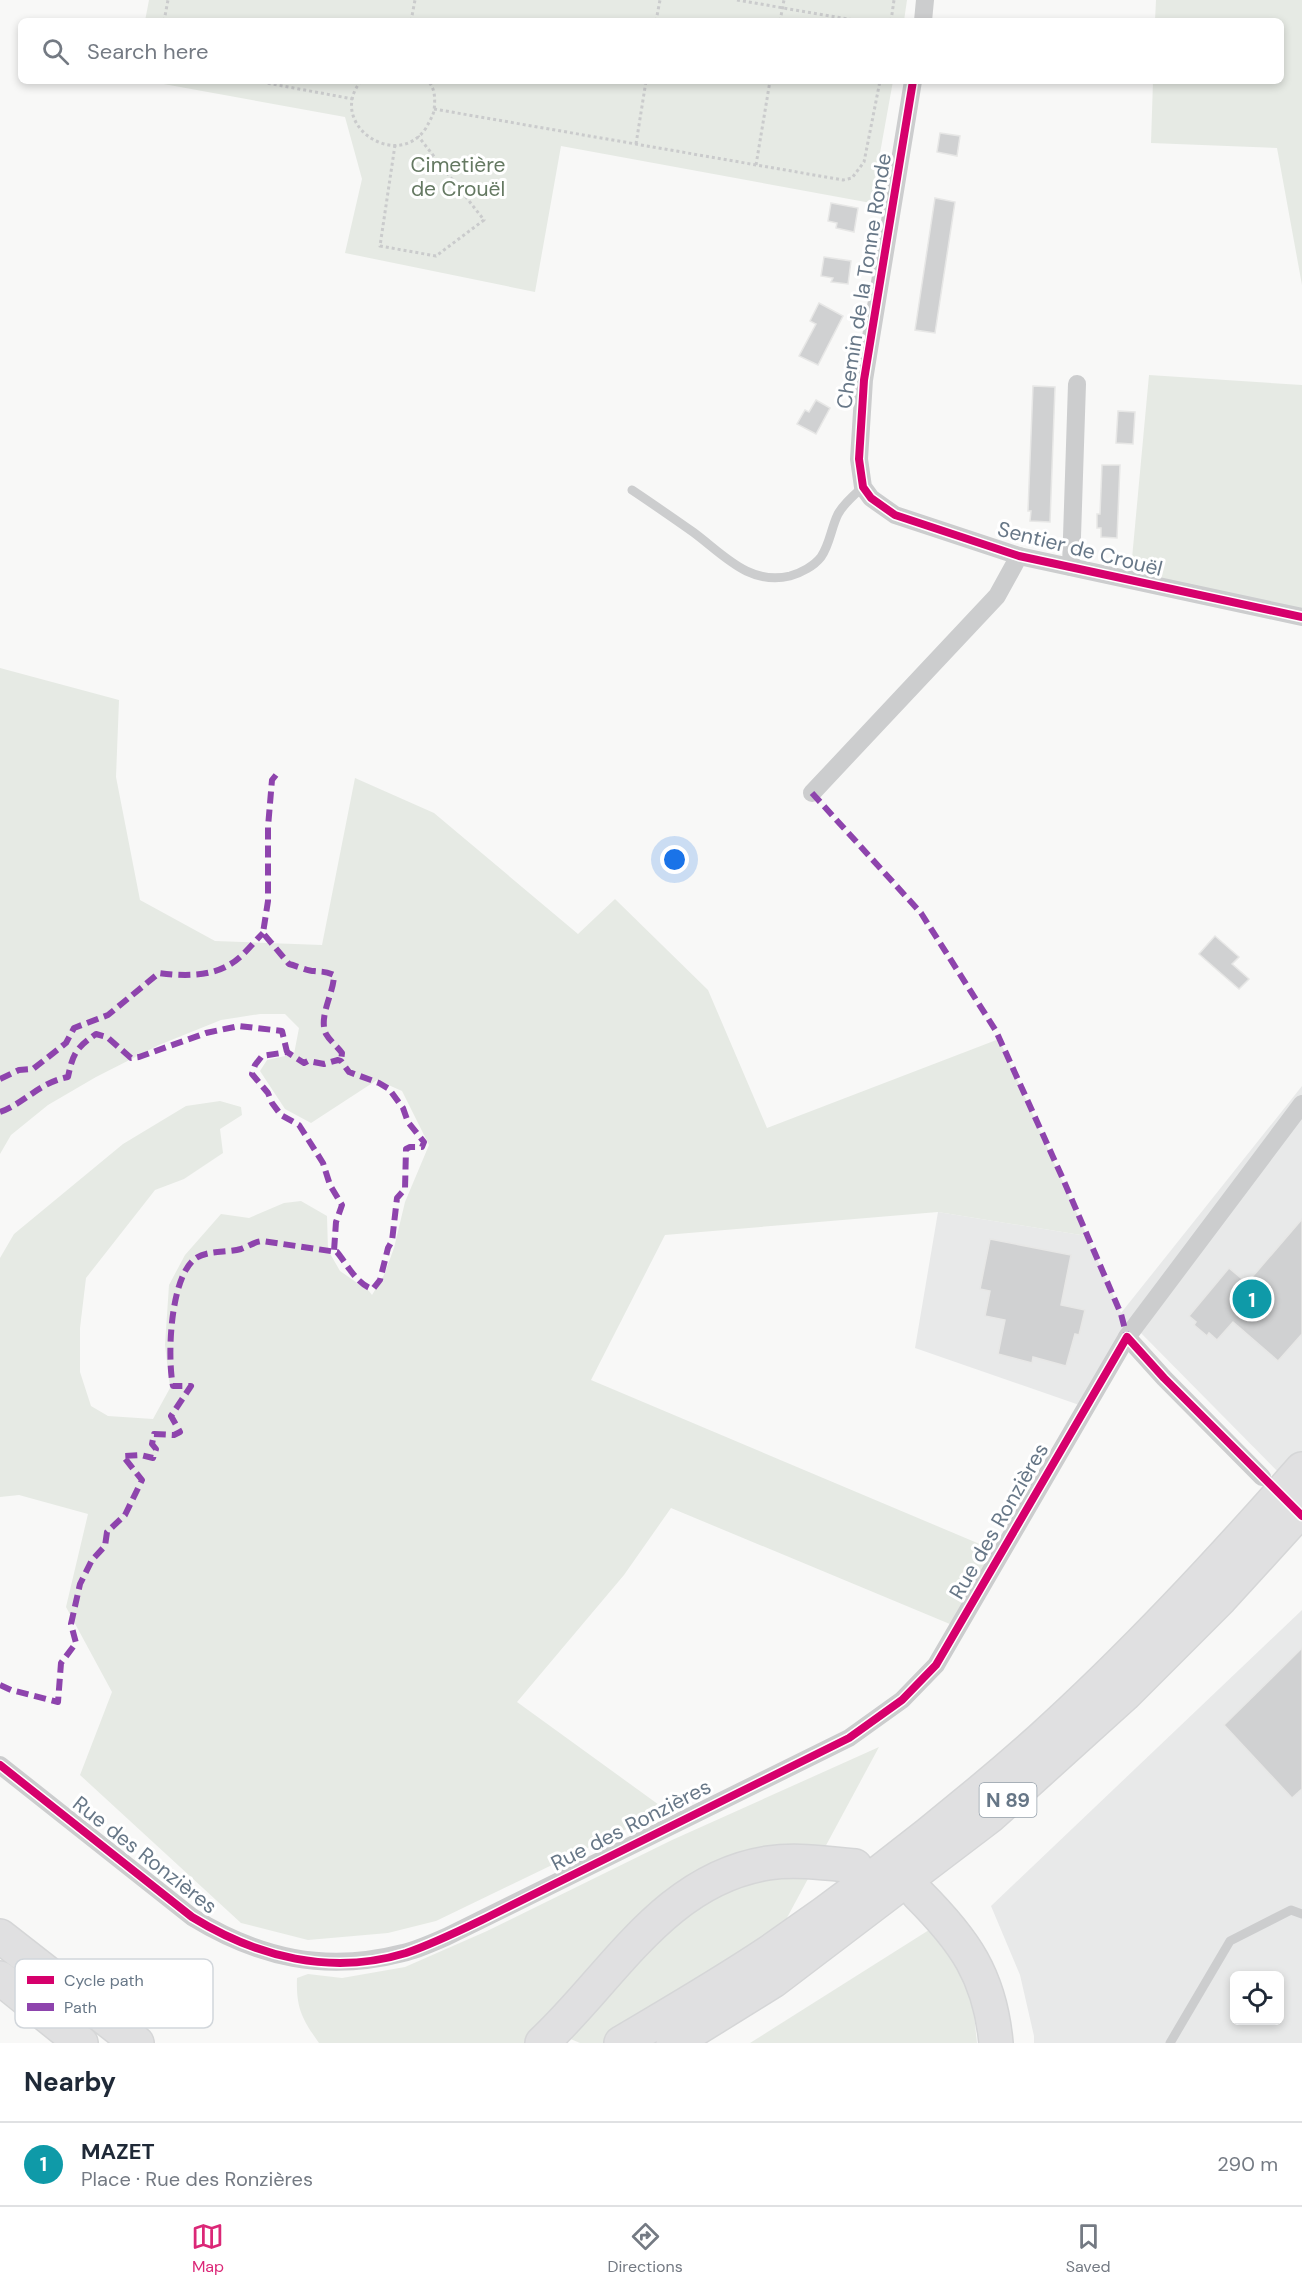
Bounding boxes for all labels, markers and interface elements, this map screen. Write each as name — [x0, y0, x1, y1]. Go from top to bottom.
search box — [18, 18, 1284, 84]
icon: search — [39, 35, 72, 68]
text: Search here — [87, 37, 208, 66]
park label: Cimetière de Crouël — [411, 151, 506, 203]
street label: Chemin de la Tonne Ronde — [830, 151, 898, 411]
street label: Sentier de Crouël — [995, 515, 1165, 583]
your location — [660, 845, 689, 874]
pin: 1 — [1232, 1276, 1272, 1322]
street label: Rue des Ronzières — [943, 1438, 1055, 1604]
street label: Rue des Ronzières — [546, 1773, 716, 1877]
road number: N 89 — [980, 1783, 1036, 1817]
street label: Rue des Ronzières — [67, 1790, 223, 1920]
legend — [15, 1959, 213, 2028]
text: Cycle path — [64, 1970, 144, 1991]
map controls — [1230, 1971, 1284, 2025]
button: locate — [1230, 1971, 1284, 2025]
text: Path — [64, 1997, 97, 2018]
text: Nearby — [24, 2065, 116, 2099]
text: MAZET — [81, 2137, 155, 2166]
text: 1 — [40, 2151, 47, 2177]
text: 290 m — [1217, 2151, 1278, 2177]
text: Place · Rue des Ronzières — [81, 2166, 313, 2192]
tab: Map — [191, 2220, 224, 2277]
tab: Directions — [607, 2220, 683, 2277]
tab: Saved — [1066, 2220, 1111, 2277]

